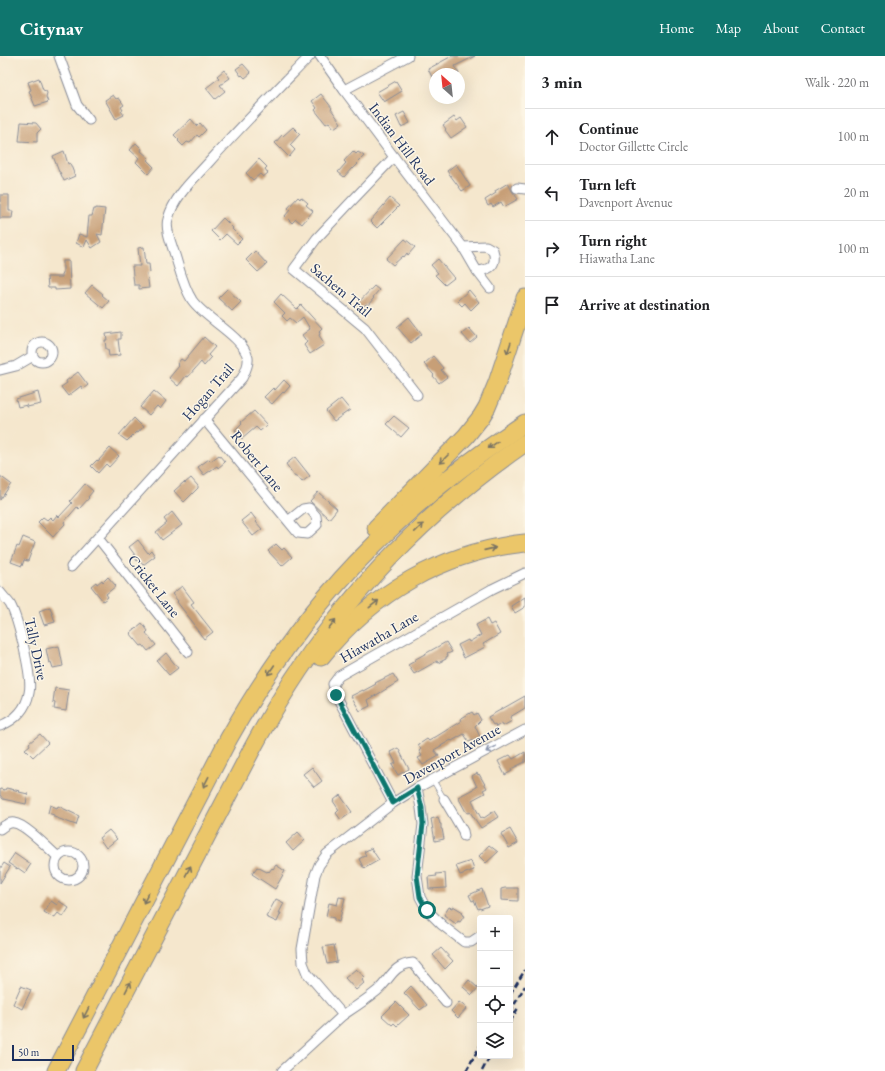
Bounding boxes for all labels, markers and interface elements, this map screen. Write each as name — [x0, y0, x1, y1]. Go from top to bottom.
text: Citynav — [20, 16, 83, 41]
text: Home — [659, 19, 694, 37]
text: Map — [716, 19, 741, 37]
text: About — [763, 19, 799, 37]
text: Contact — [821, 19, 865, 37]
north arrow — [429, 68, 465, 104]
text: 3 min — [541, 71, 582, 93]
text: Walk · 220 m — [805, 74, 869, 91]
street label: Indian Hill Road — [365, 99, 440, 189]
text: Continue — [579, 119, 639, 138]
icon: ahead — [541, 126, 563, 148]
text: 100 m — [838, 128, 869, 145]
text: Doctor Gillette Circle — [579, 138, 688, 155]
text: Turn left — [579, 175, 636, 194]
icon: left — [541, 182, 563, 204]
text: 20 m — [844, 184, 869, 201]
text: Davenport Avenue — [579, 194, 673, 211]
text: Turn right — [579, 231, 647, 250]
icon: right — [541, 238, 563, 260]
text: 100 m — [838, 240, 869, 257]
text: Hiawatha Lane — [579, 250, 655, 267]
street label: Sachem Trail — [307, 259, 376, 321]
icon: arrive — [541, 294, 563, 316]
text: Arrive at destination — [579, 295, 710, 314]
one-way arrow — [505, 342, 512, 355]
street label: Hogan Trail — [178, 359, 238, 424]
street label: Robert Lane — [227, 426, 288, 495]
one-way arrow — [488, 441, 499, 449]
one-way arrow — [439, 454, 449, 464]
one-way arrow — [414, 523, 424, 533]
one-way arrow — [484, 544, 497, 552]
street label: Cricket Lane — [124, 550, 185, 621]
one-way arrow — [368, 599, 379, 608]
street label: Hiawatha Lane — [336, 606, 422, 667]
street label: Tally Drive — [21, 616, 52, 682]
one-way arrow — [328, 619, 336, 630]
one-way arrow — [267, 664, 275, 675]
route end — [327, 686, 345, 704]
street label: Davenport Avenue — [400, 719, 504, 788]
one-way arrow — [485, 745, 497, 753]
one-way arrow — [202, 776, 209, 788]
one-way arrow — [184, 866, 192, 878]
one-way arrow — [142, 892, 149, 904]
route start — [418, 901, 436, 919]
map controls — [477, 915, 513, 1059]
button: + — [477, 915, 513, 951]
button: − — [477, 951, 513, 987]
one-way arrow — [124, 981, 132, 993]
button: locate — [477, 987, 513, 1023]
one-way arrow — [82, 1007, 89, 1019]
button: layers — [477, 1023, 513, 1059]
scale bar — [12, 1043, 74, 1062]
text: 50 m — [18, 1045, 39, 1059]

